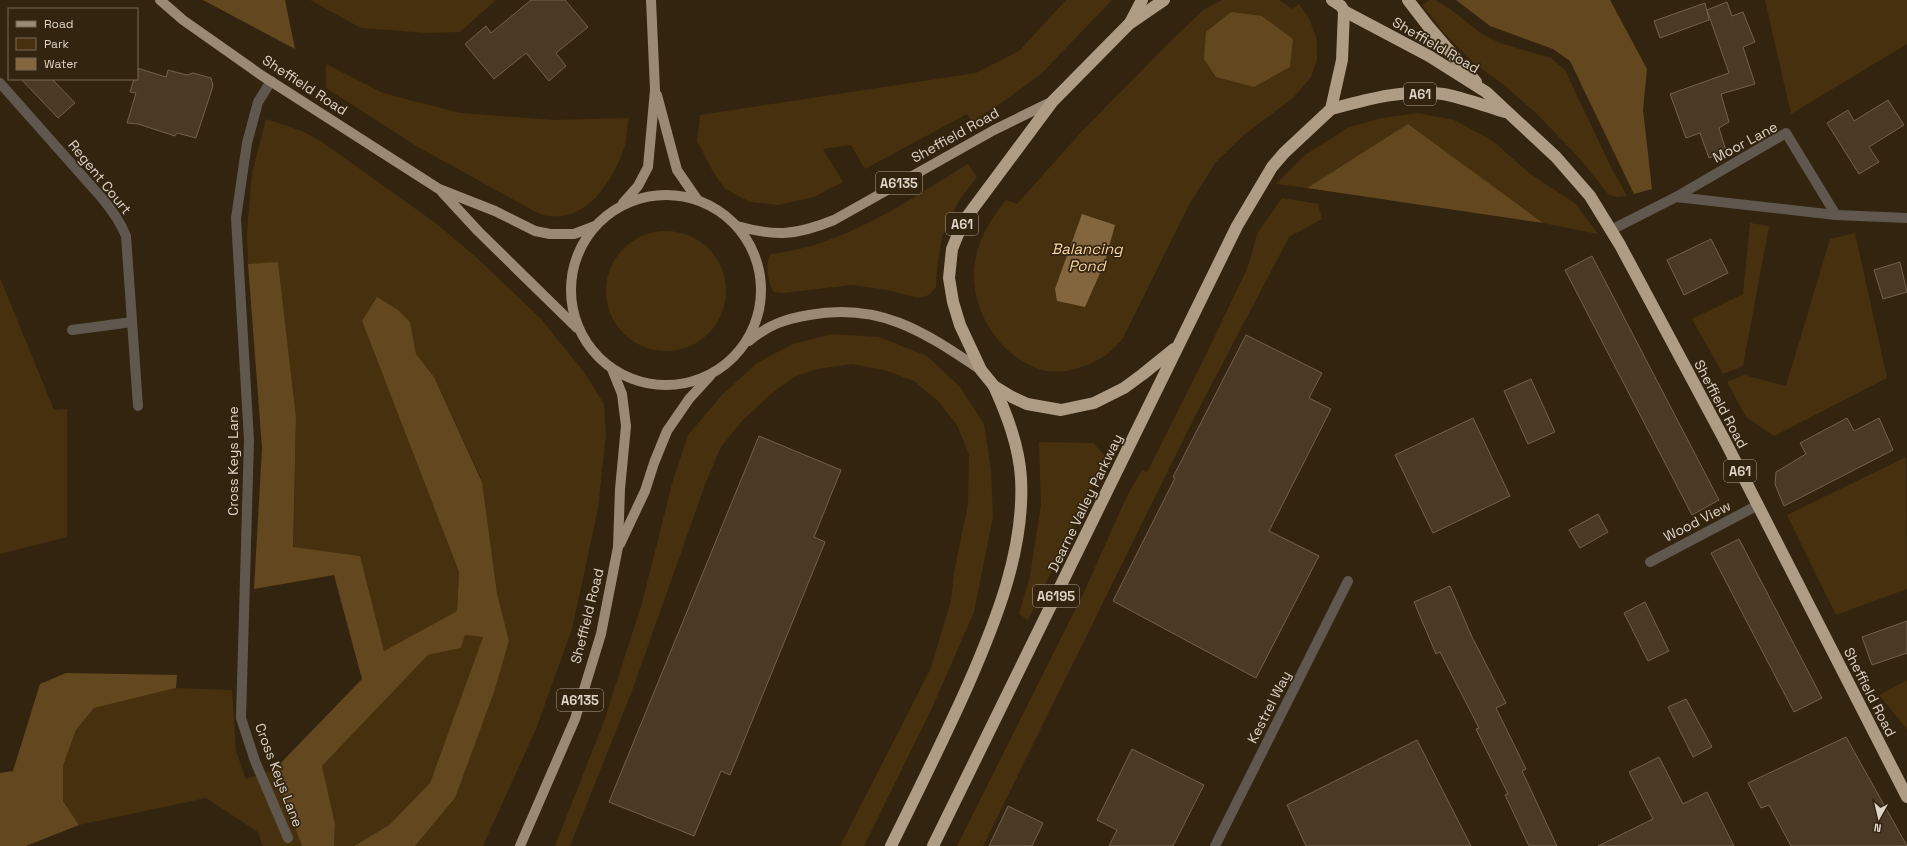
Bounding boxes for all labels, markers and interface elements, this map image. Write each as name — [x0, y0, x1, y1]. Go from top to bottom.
legend — [8, 8, 138, 80]
street label: Sheffield Road — [1389, 13, 1483, 77]
text: Road — [44, 16, 73, 32]
text: Park — [44, 36, 69, 52]
street label: Sheffield Road — [259, 51, 351, 119]
text: Water — [44, 56, 78, 72]
road number: A61 — [1404, 83, 1436, 105]
street label: Sheffield Road — [908, 103, 1002, 167]
street label: Moor Lane — [1709, 117, 1781, 167]
street label: Regent Court — [64, 136, 136, 218]
road number: A6135 — [876, 172, 922, 194]
road number: A61 — [946, 213, 978, 235]
water label: Balancing Pond — [1051, 239, 1124, 275]
street label: Sheffield Road — [1690, 357, 1752, 451]
street label: Cross Keys Lane — [224, 406, 242, 516]
street label: Dearne Valley Parkway — [1044, 431, 1126, 575]
road number: A61 — [1724, 460, 1756, 482]
street label: Wood View — [1660, 496, 1734, 546]
street label: Sheffield Road — [566, 566, 608, 666]
road number: A6195 — [1033, 585, 1079, 607]
street label: Sheffield Road — [1840, 644, 1900, 740]
street label: Kestrel Way — [1243, 668, 1295, 746]
road number: A6135 — [557, 689, 603, 711]
street label: Cross Keys Lane — [251, 721, 307, 829]
north arrow — [1859, 798, 1899, 838]
text: N — [1873, 820, 1882, 835]

